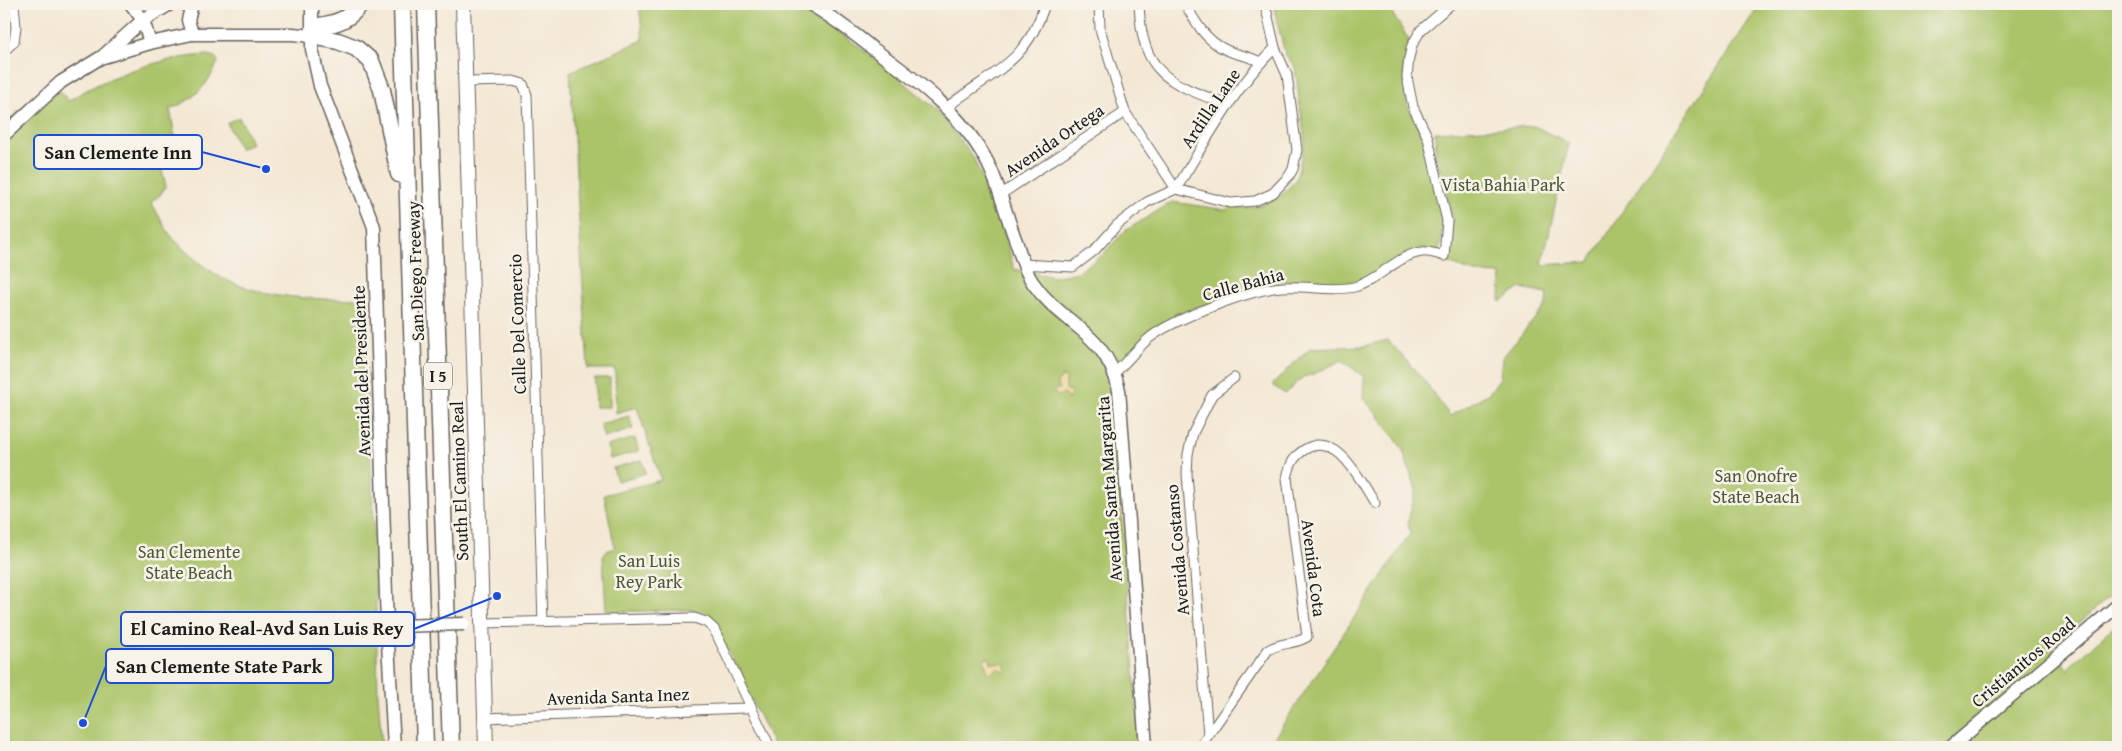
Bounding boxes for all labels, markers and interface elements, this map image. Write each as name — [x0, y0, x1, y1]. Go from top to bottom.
street label: Ardilla Lane — [1173, 63, 1247, 153]
street label: Avenida Ortega — [999, 96, 1110, 183]
callout: San Clemente Inn — [34, 135, 202, 169]
text: San Clemente Inn — [44, 138, 193, 166]
park label: Vista Bahia Park — [1441, 171, 1566, 198]
street label: San Diego Freeway — [399, 200, 431, 342]
street label: Calle Del Comercio — [501, 253, 533, 395]
street label: Calle Bahia — [1199, 260, 1287, 308]
street label: Avenida del Presidente — [345, 285, 377, 457]
road number: I 5 — [424, 362, 452, 390]
street label: Avenida Santa Margarita — [1089, 395, 1129, 583]
street label: South El Camino Real — [443, 401, 475, 561]
park label: San Onofre State Beach — [1712, 462, 1800, 510]
street label: Avenida Costanso — [1158, 483, 1196, 617]
street label: Avenida Cota — [1295, 518, 1333, 619]
park label: San Clemente State Beach — [138, 538, 240, 586]
park label: San Luis Rey Park — [616, 547, 683, 595]
street label: Cristianitos Road — [1965, 610, 2081, 714]
callout: El Camino Real-Avd San Luis Rey — [121, 612, 414, 646]
text: El Camino Real-Avd San Luis Rey — [130, 614, 404, 642]
callout: San Clemente State Park — [106, 649, 333, 683]
text: San Clemente State Park — [116, 652, 322, 680]
street label: Avenida Santa Inez — [546, 680, 690, 712]

